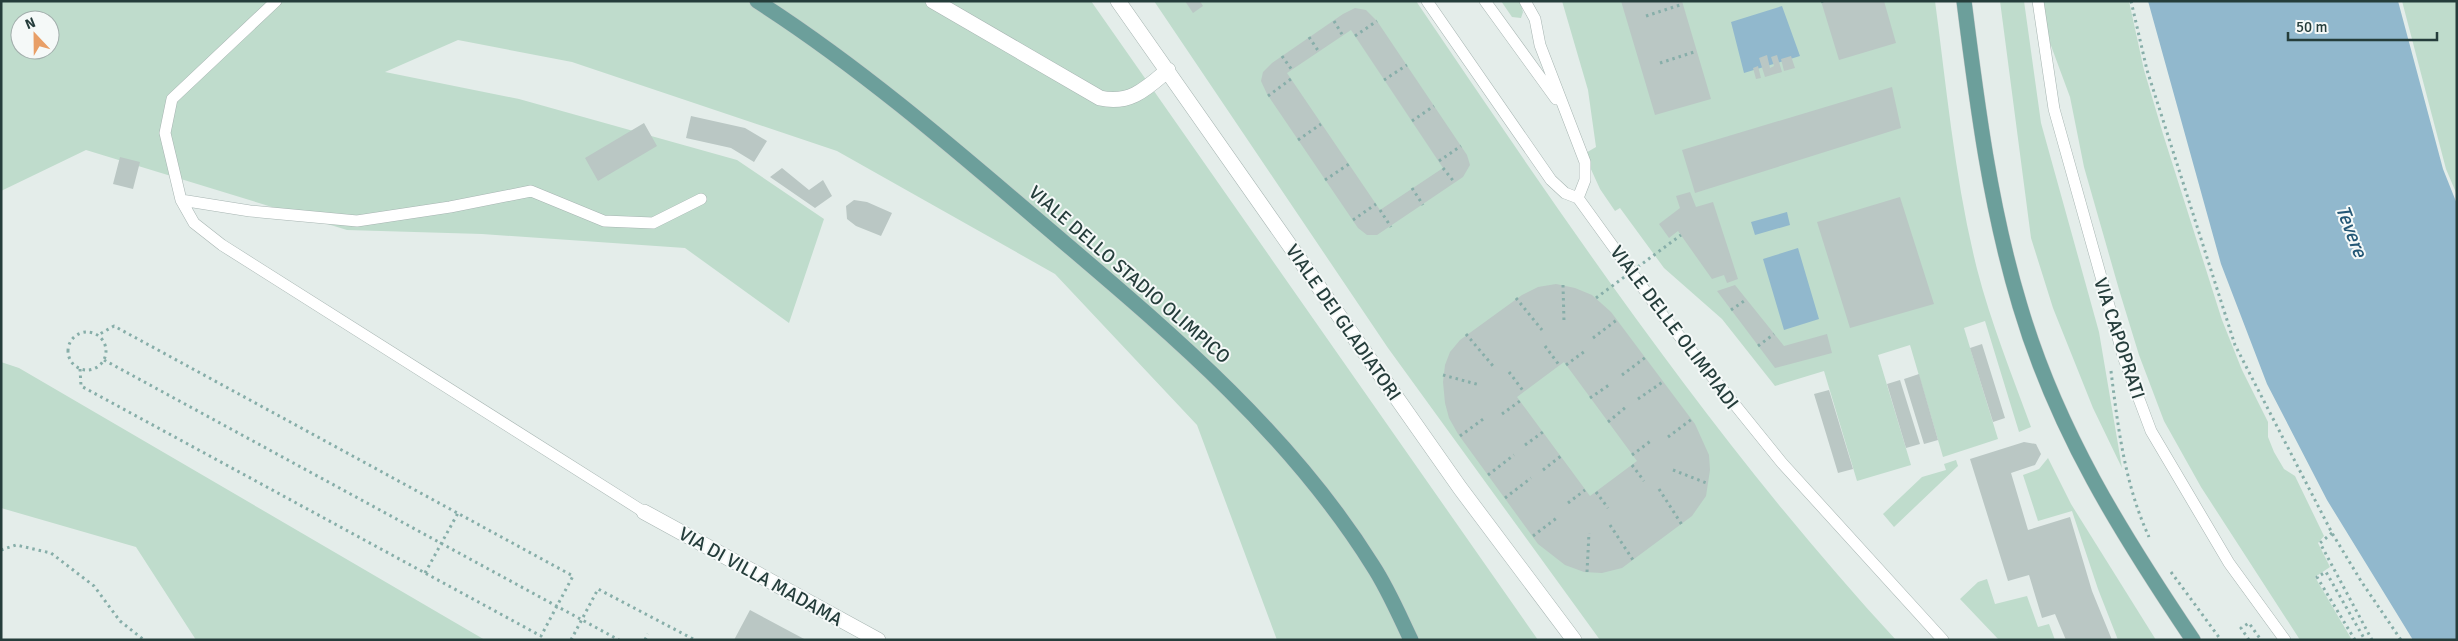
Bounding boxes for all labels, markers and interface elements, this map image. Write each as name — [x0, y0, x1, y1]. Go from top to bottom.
north arrow — [10, 10, 60, 60]
scale bar — [2288, 10, 2437, 42]
text: N — [23, 14, 38, 33]
text: 50 m — [2296, 18, 2327, 36]
street label: VIALE DELLO STADIO OLIMPICO — [1024, 181, 1235, 369]
water label: Tevere — [2330, 202, 2373, 262]
street label: VIALE DEI GLADIATORI — [1280, 240, 1406, 406]
street label: VIALE DELLE OLIMPIADI — [1605, 241, 1744, 414]
street label: VIA CAPOPRATI — [2088, 275, 2150, 402]
street label: VIA DI VILLA MADAMA — [674, 522, 847, 632]

